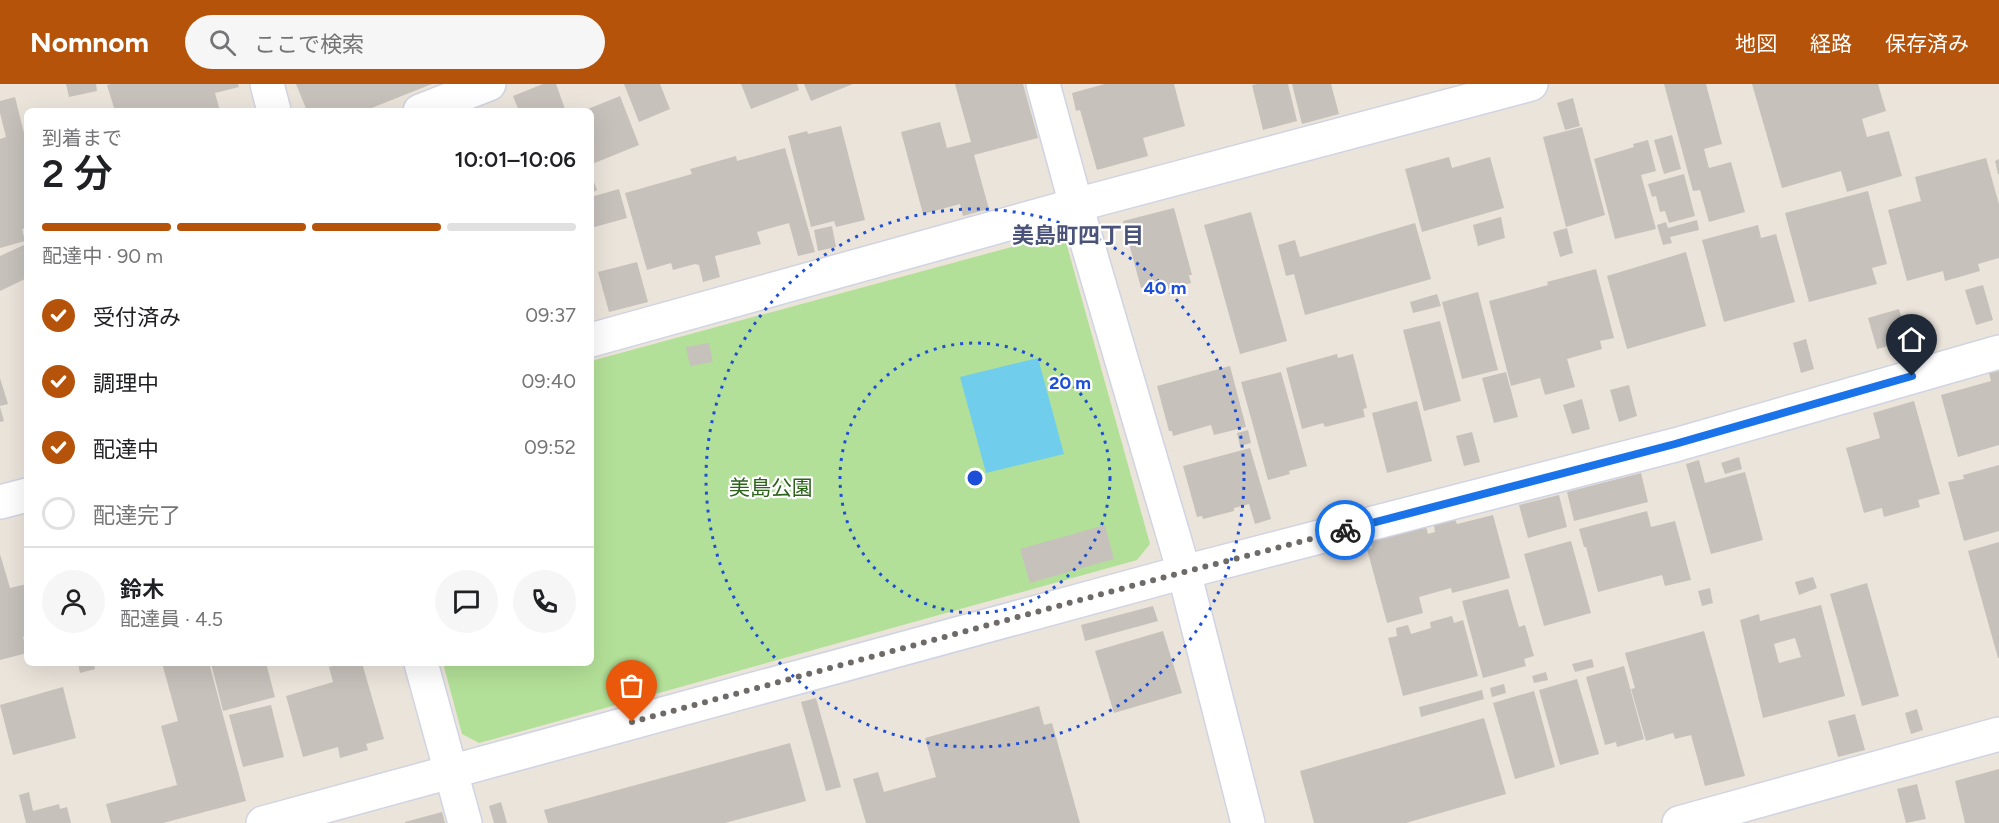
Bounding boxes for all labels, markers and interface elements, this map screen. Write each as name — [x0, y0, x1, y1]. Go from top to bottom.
search box — [185, 15, 605, 69]
text: Nomnom — [30, 25, 149, 59]
icon: search — [206, 26, 239, 59]
text: ここで検索 — [254, 31, 364, 58]
text: 地図 — [1735, 31, 1777, 56]
text: 経路 — [1810, 31, 1852, 56]
text: 保存済み — [1885, 31, 1969, 56]
text: 到着まで — [42, 126, 122, 150]
text: 10:01–10:06 — [454, 146, 576, 173]
text: 2 分 — [42, 150, 113, 197]
district label: 美島町四丁目 — [1012, 222, 1144, 249]
text: 配達中 · 90 m — [42, 244, 163, 268]
text: 40 m — [1143, 277, 1187, 299]
icon: check — [42, 299, 75, 332]
text: 09:37 — [525, 303, 576, 327]
text: 受付済み — [93, 304, 181, 331]
pin — [1886, 314, 1937, 376]
icon: home — [1895, 323, 1928, 356]
icon: check — [42, 365, 75, 398]
text: 09:40 — [522, 369, 576, 393]
text: 調理中 — [93, 370, 159, 397]
text: 20 m — [1049, 372, 1091, 394]
icon: check — [42, 431, 75, 464]
text: 09:52 — [524, 435, 576, 459]
text: 配達中 — [93, 436, 159, 463]
centre of rings — [965, 468, 985, 488]
park label: 美島公園 — [729, 475, 813, 500]
courier — [1315, 500, 1375, 560]
text: 配達完了 — [93, 502, 181, 529]
icon: bike — [1329, 514, 1362, 547]
button: person — [42, 570, 105, 633]
button: chat — [435, 570, 498, 633]
button: phone — [513, 570, 576, 633]
text: 鈴木 — [120, 576, 164, 603]
text: 配達員 · 4.5 — [120, 607, 223, 631]
pin — [606, 660, 657, 722]
icon: bag — [615, 669, 648, 702]

